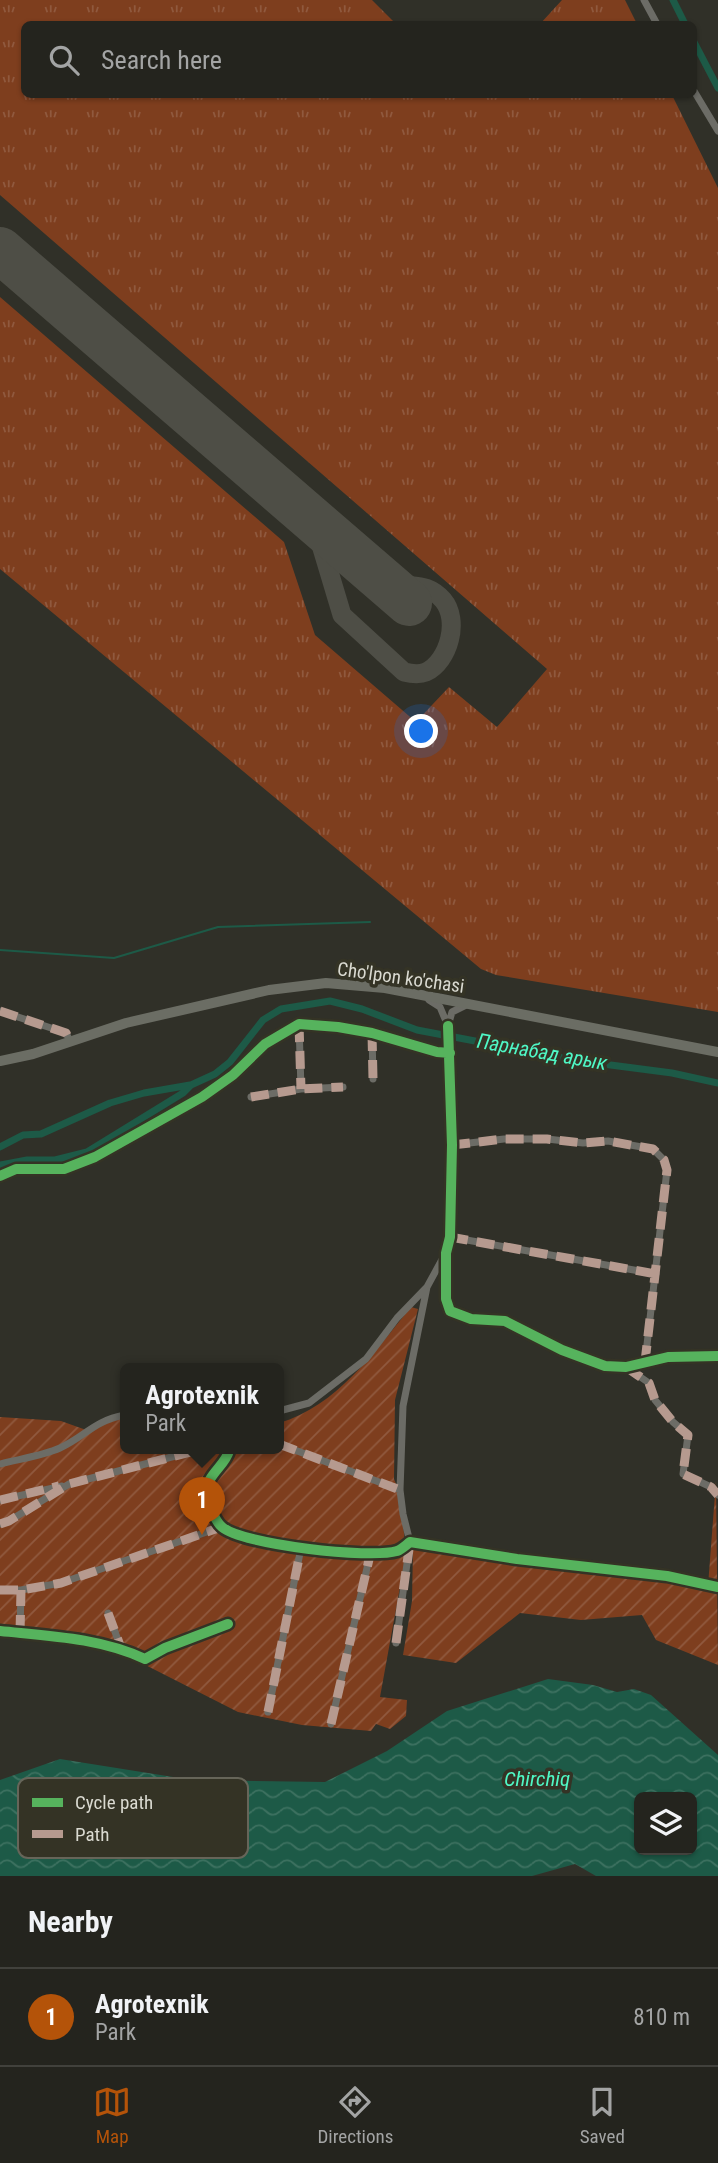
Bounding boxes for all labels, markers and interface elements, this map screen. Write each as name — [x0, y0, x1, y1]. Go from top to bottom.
search box — [21, 21, 697, 98]
icon: search — [45, 41, 83, 79]
text: Search here — [101, 45, 222, 75]
your location — [404, 714, 438, 748]
street label: Cho'lpon ko'chasi — [336, 957, 466, 998]
water label: Парнабад арык — [475, 1029, 610, 1075]
popup — [120, 1363, 284, 1454]
text: Agrotexnik — [145, 1380, 259, 1410]
text: Park — [145, 1410, 186, 1437]
pin: 1 — [179, 1477, 225, 1535]
water label: Chirchiq — [504, 1767, 570, 1791]
legend — [18, 1778, 248, 1858]
text: Cycle path — [75, 1791, 153, 1814]
map controls — [634, 1792, 697, 1855]
button: layers — [634, 1792, 697, 1855]
text: Path — [75, 1823, 109, 1846]
text: Nearby — [28, 1904, 113, 1939]
text: Agrotexnik — [95, 1989, 209, 2019]
text: 1 — [45, 2004, 57, 2031]
text: 810 m — [633, 2004, 690, 2031]
text: Park — [95, 2019, 136, 2046]
tab: Map — [93, 2083, 131, 2148]
tab: Directions — [317, 2083, 393, 2148]
tab: Saved — [580, 2083, 625, 2148]

